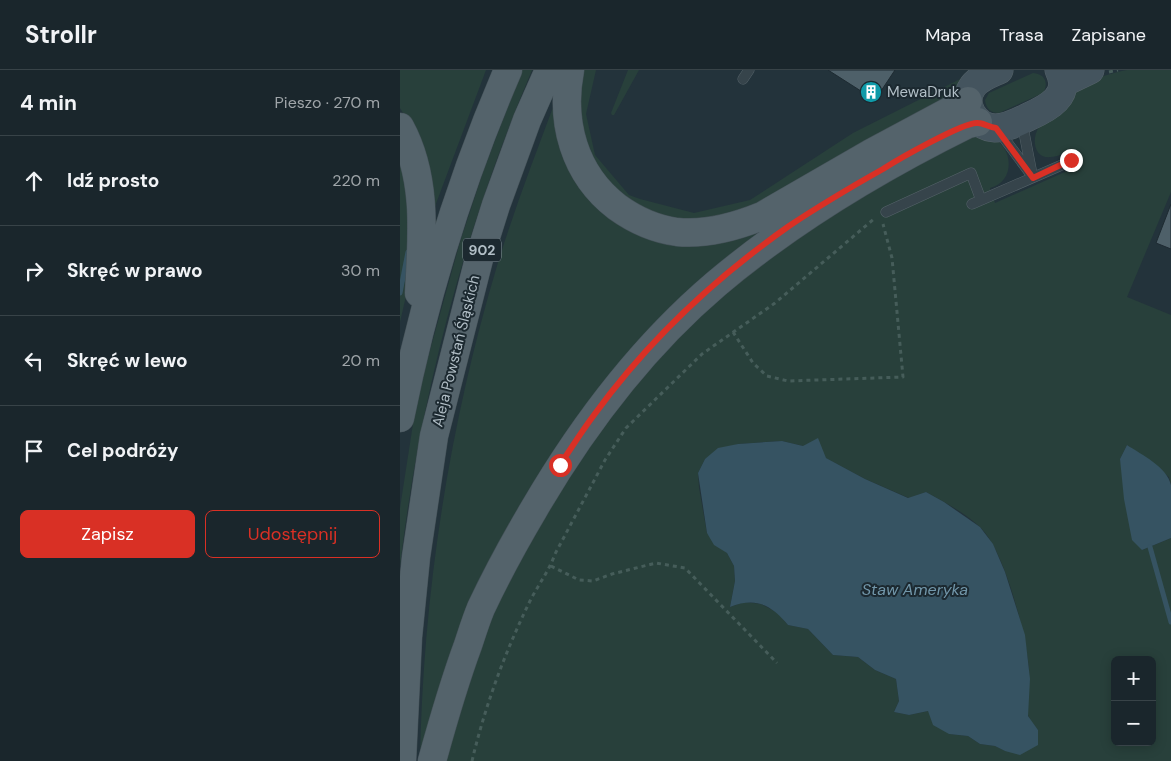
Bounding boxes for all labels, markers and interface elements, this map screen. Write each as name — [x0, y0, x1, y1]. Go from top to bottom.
text: Strollr — [25, 19, 97, 50]
text: Mapa — [925, 23, 971, 47]
text: Trasa — [999, 23, 1043, 47]
text: Zapisane — [1071, 23, 1146, 47]
building icon: MewaDruk — [859, 80, 883, 104]
place label: MewaDruk — [887, 82, 960, 102]
text: 4 min — [20, 89, 77, 117]
text: Pieszo · 270 m — [275, 92, 380, 113]
route end — [1060, 149, 1083, 172]
icon: ahead — [20, 167, 48, 195]
text: Idź prosto — [67, 168, 159, 193]
text: 220 m — [332, 170, 380, 191]
road number: 902 — [463, 238, 501, 262]
icon: right — [20, 257, 48, 285]
text: Skręć w prawo — [67, 258, 203, 283]
text: 30 m — [341, 260, 380, 281]
street label: Aleja Powstań Śląskich — [427, 273, 485, 429]
icon: left — [20, 347, 48, 375]
text: Skręć w lewo — [67, 348, 188, 373]
text: 20 m — [341, 350, 380, 371]
icon: arrive — [20, 437, 48, 465]
text: Cel podróży — [67, 438, 178, 463]
route start — [549, 454, 572, 477]
button: Zapisz — [20, 510, 195, 558]
button: Udostępnij — [205, 510, 380, 558]
water label: Staw Ameryka — [862, 579, 968, 600]
map controls — [1111, 656, 1156, 746]
button: + — [1111, 656, 1156, 701]
button: − — [1111, 701, 1156, 746]

